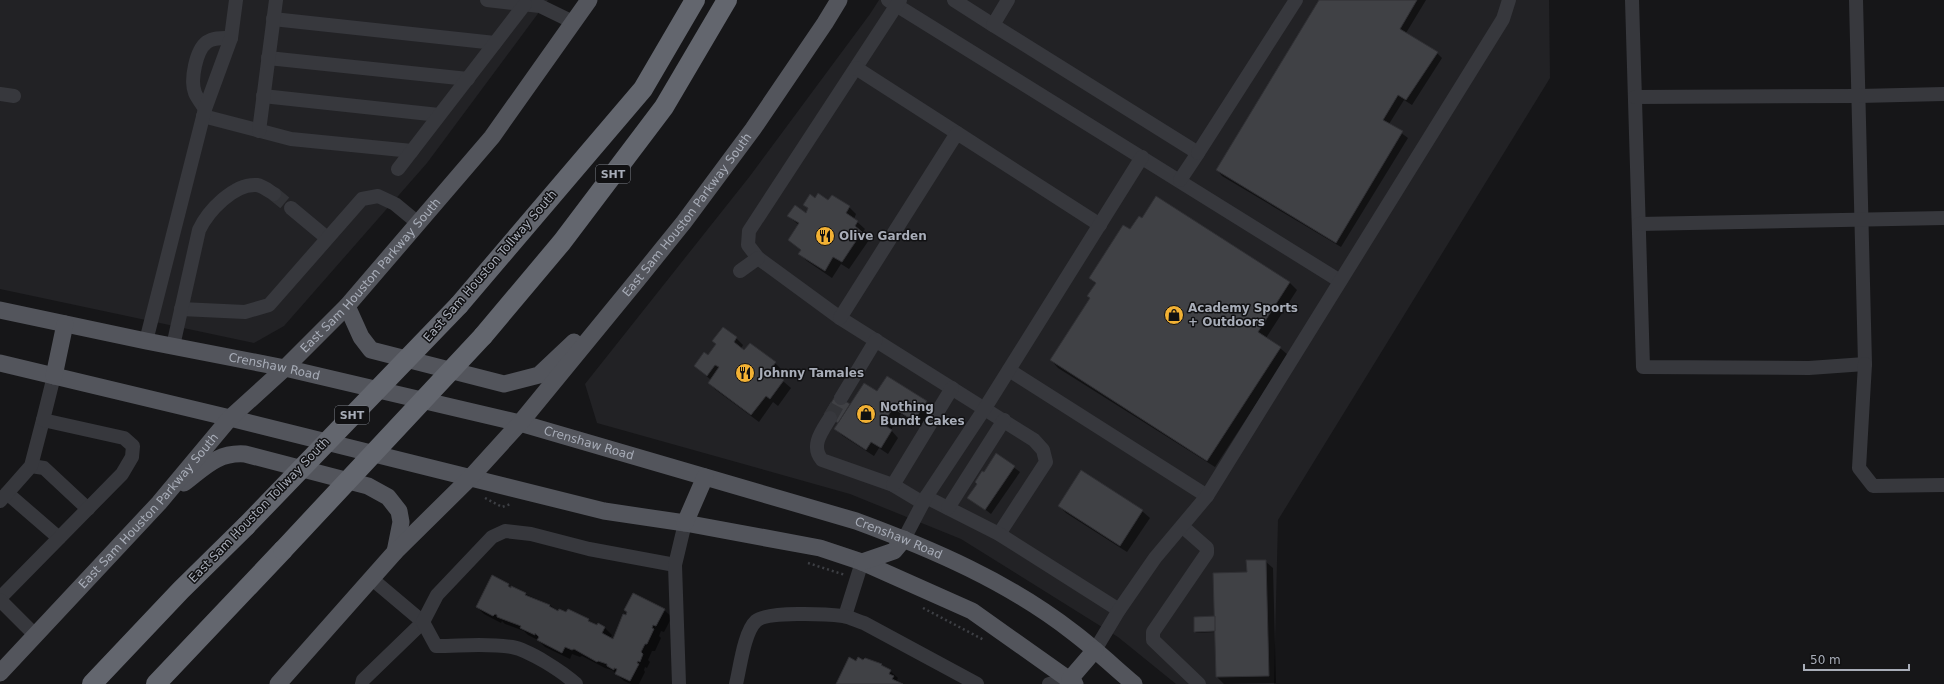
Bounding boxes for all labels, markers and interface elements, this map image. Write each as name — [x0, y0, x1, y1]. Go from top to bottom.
street label: East Sam Houston Parkway South — [619, 130, 755, 299]
road number: SHT — [596, 165, 630, 183]
street label: East Sam Houston Tollway South — [420, 187, 560, 345]
street label: East Sam Houston Parkway South — [297, 195, 443, 356]
restaurant icon: Olive Garden — [814, 225, 836, 247]
place label: Olive Garden — [839, 229, 927, 243]
place label: Academy Sports + Outdoors — [1188, 301, 1298, 329]
shop icon: Academy Sports + Outdoors — [1163, 304, 1185, 326]
street label: Crenshaw Road — [227, 350, 321, 383]
restaurant icon: Johnny Tamales — [734, 362, 756, 384]
place label: Johnny Tamales — [758, 366, 864, 380]
place label: Nothing Bundt Cakes — [880, 400, 965, 428]
shop icon: Nothing Bundt Cakes — [855, 403, 877, 425]
road number: SHT — [335, 406, 369, 424]
street label: Crenshaw Road — [542, 423, 636, 463]
street label: East Sam Houston Parkway South — [76, 430, 221, 591]
street label: East Sam Houston Tollway South — [186, 435, 332, 585]
street label: Crenshaw Road — [853, 514, 944, 562]
scale bar — [1804, 646, 1909, 672]
text: 50 m — [1810, 653, 1841, 667]

